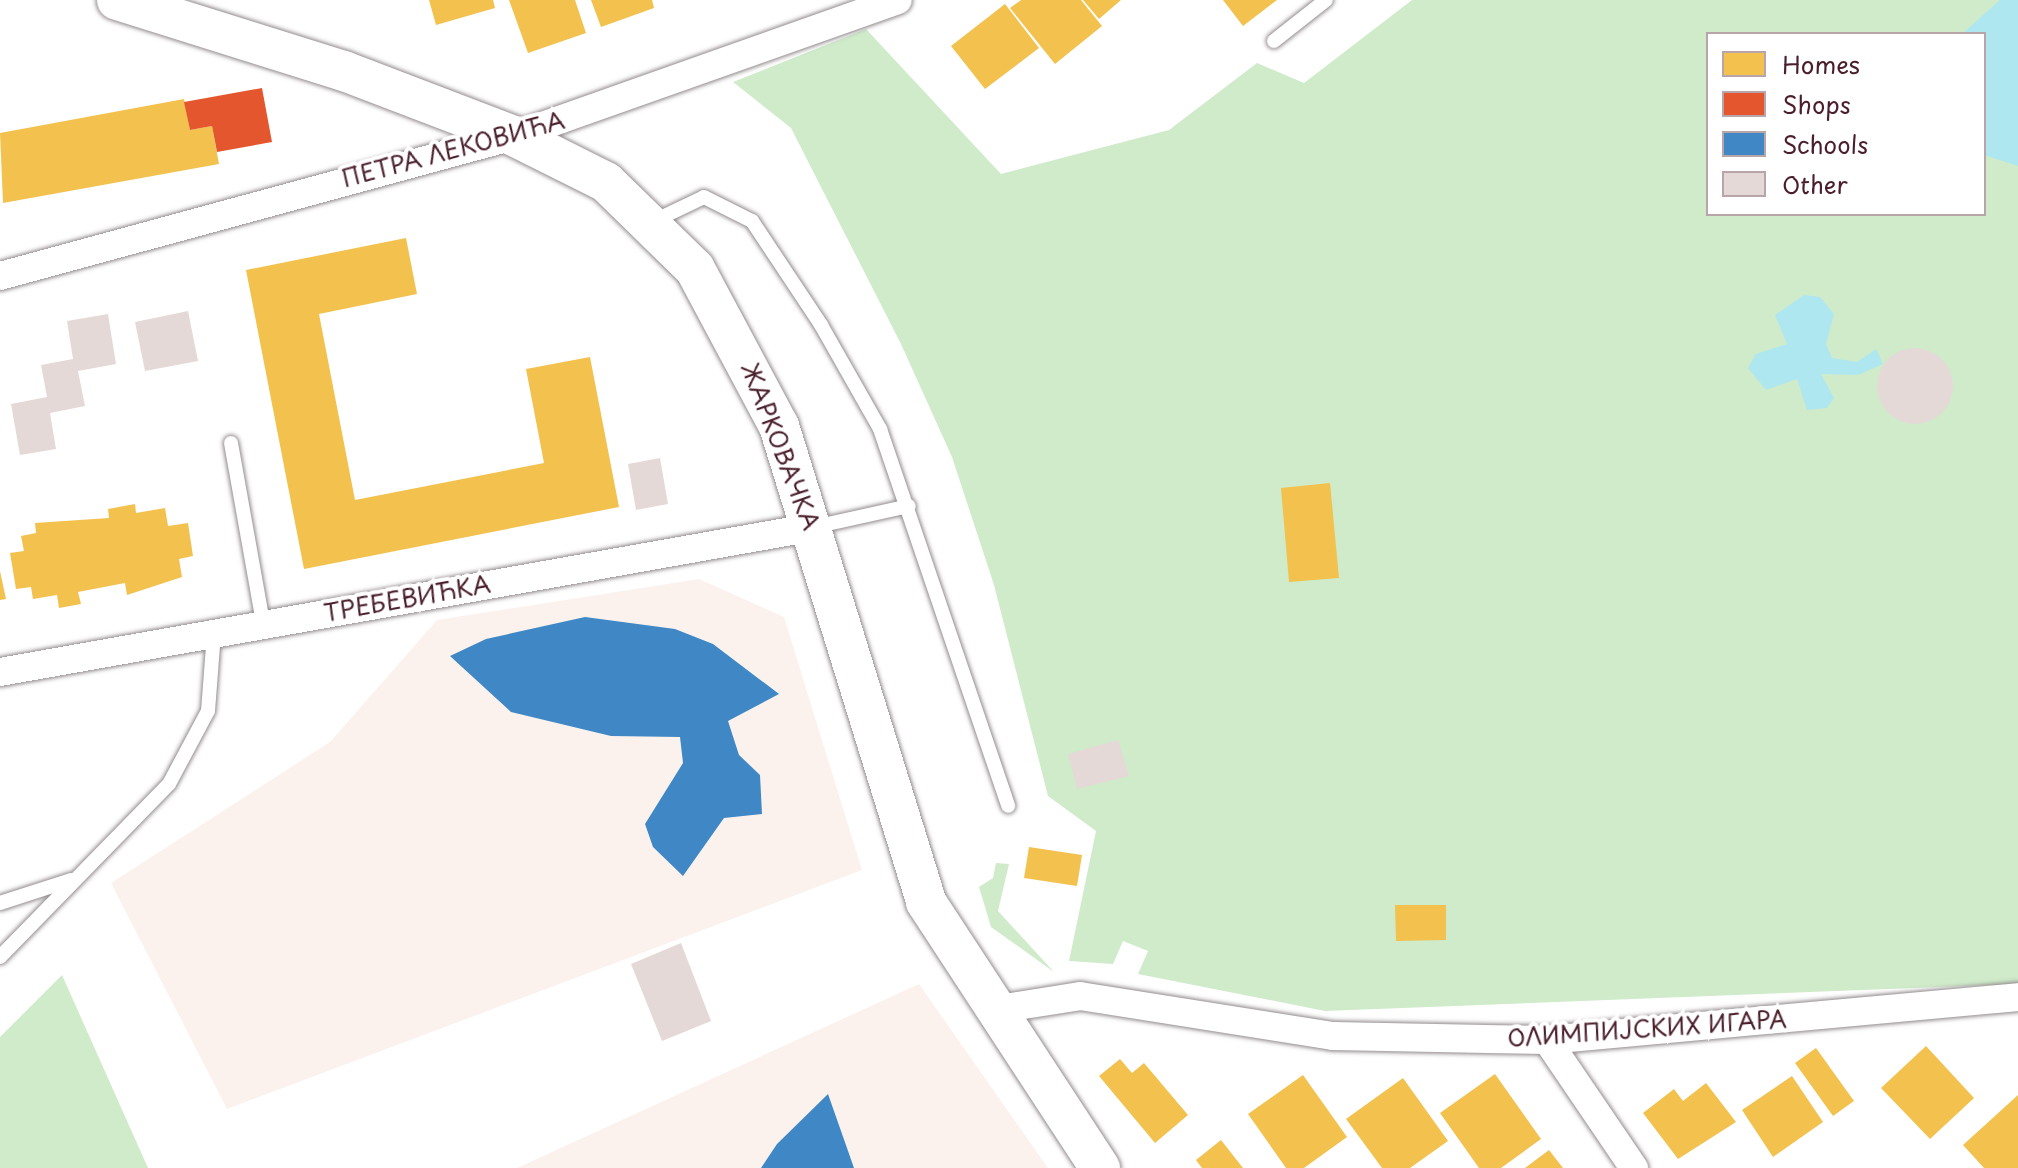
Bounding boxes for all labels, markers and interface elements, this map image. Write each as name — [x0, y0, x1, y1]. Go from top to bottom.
legend — [1706, 32, 1986, 216]
text: Homes — [1782, 46, 1860, 82]
text: Shops — [1782, 86, 1851, 122]
street label: ПЕТРА ЛЕКОВИЋА — [338, 105, 568, 193]
text: Schools — [1782, 126, 1868, 162]
text: Other — [1782, 166, 1848, 202]
street label: ЖАРКОВАЧКА — [736, 358, 826, 534]
street label: ТРЕБЕВИЋКА — [321, 569, 493, 627]
street label: ОЛИМПИЈСКИХ ИГАРА — [1506, 1004, 1788, 1052]

